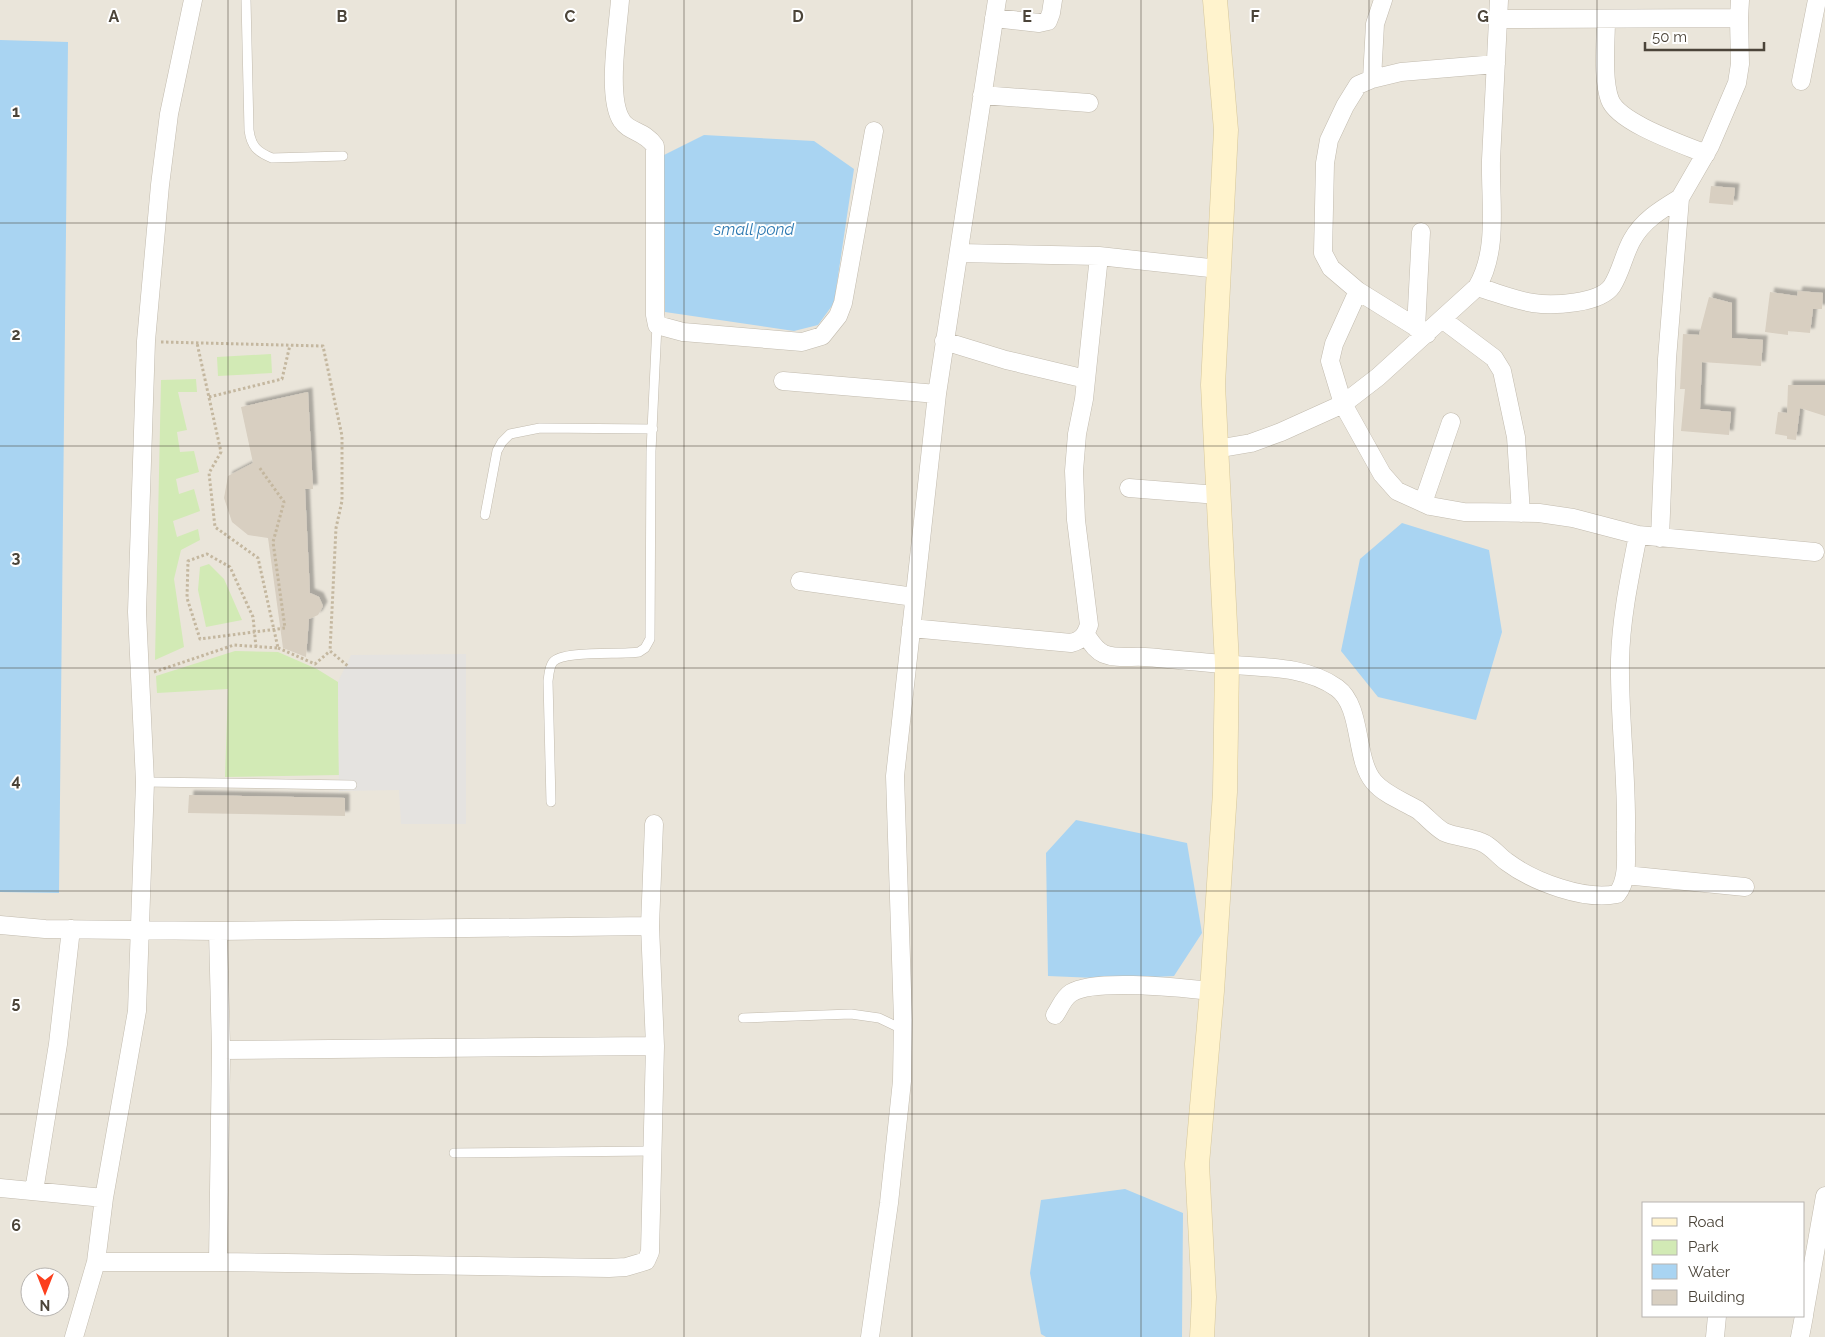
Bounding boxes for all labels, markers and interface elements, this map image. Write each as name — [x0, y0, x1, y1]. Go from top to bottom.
text: A — [109, 7, 120, 26]
text: B — [337, 7, 348, 26]
text: C — [565, 7, 576, 26]
text: D — [792, 7, 804, 26]
text: E — [1022, 7, 1032, 26]
text: F — [1250, 7, 1260, 26]
text: G — [1477, 7, 1489, 26]
scale bar — [1645, 20, 1764, 52]
text: 50 m — [1652, 28, 1687, 46]
text: 1 — [12, 102, 20, 121]
water label: small pond — [713, 220, 795, 239]
text: 2 — [11, 325, 21, 344]
text: 3 — [12, 548, 21, 567]
text: 4 — [11, 771, 21, 790]
text: 5 — [12, 993, 21, 1012]
legend — [1642, 1202, 1805, 1317]
text: Road — [1688, 1213, 1724, 1231]
text: 6 — [11, 1216, 21, 1235]
text: Park — [1688, 1238, 1719, 1256]
text: Water — [1688, 1263, 1731, 1281]
north arrow — [20, 1267, 70, 1317]
text: Building — [1688, 1288, 1745, 1306]
text: N — [40, 1297, 50, 1313]

